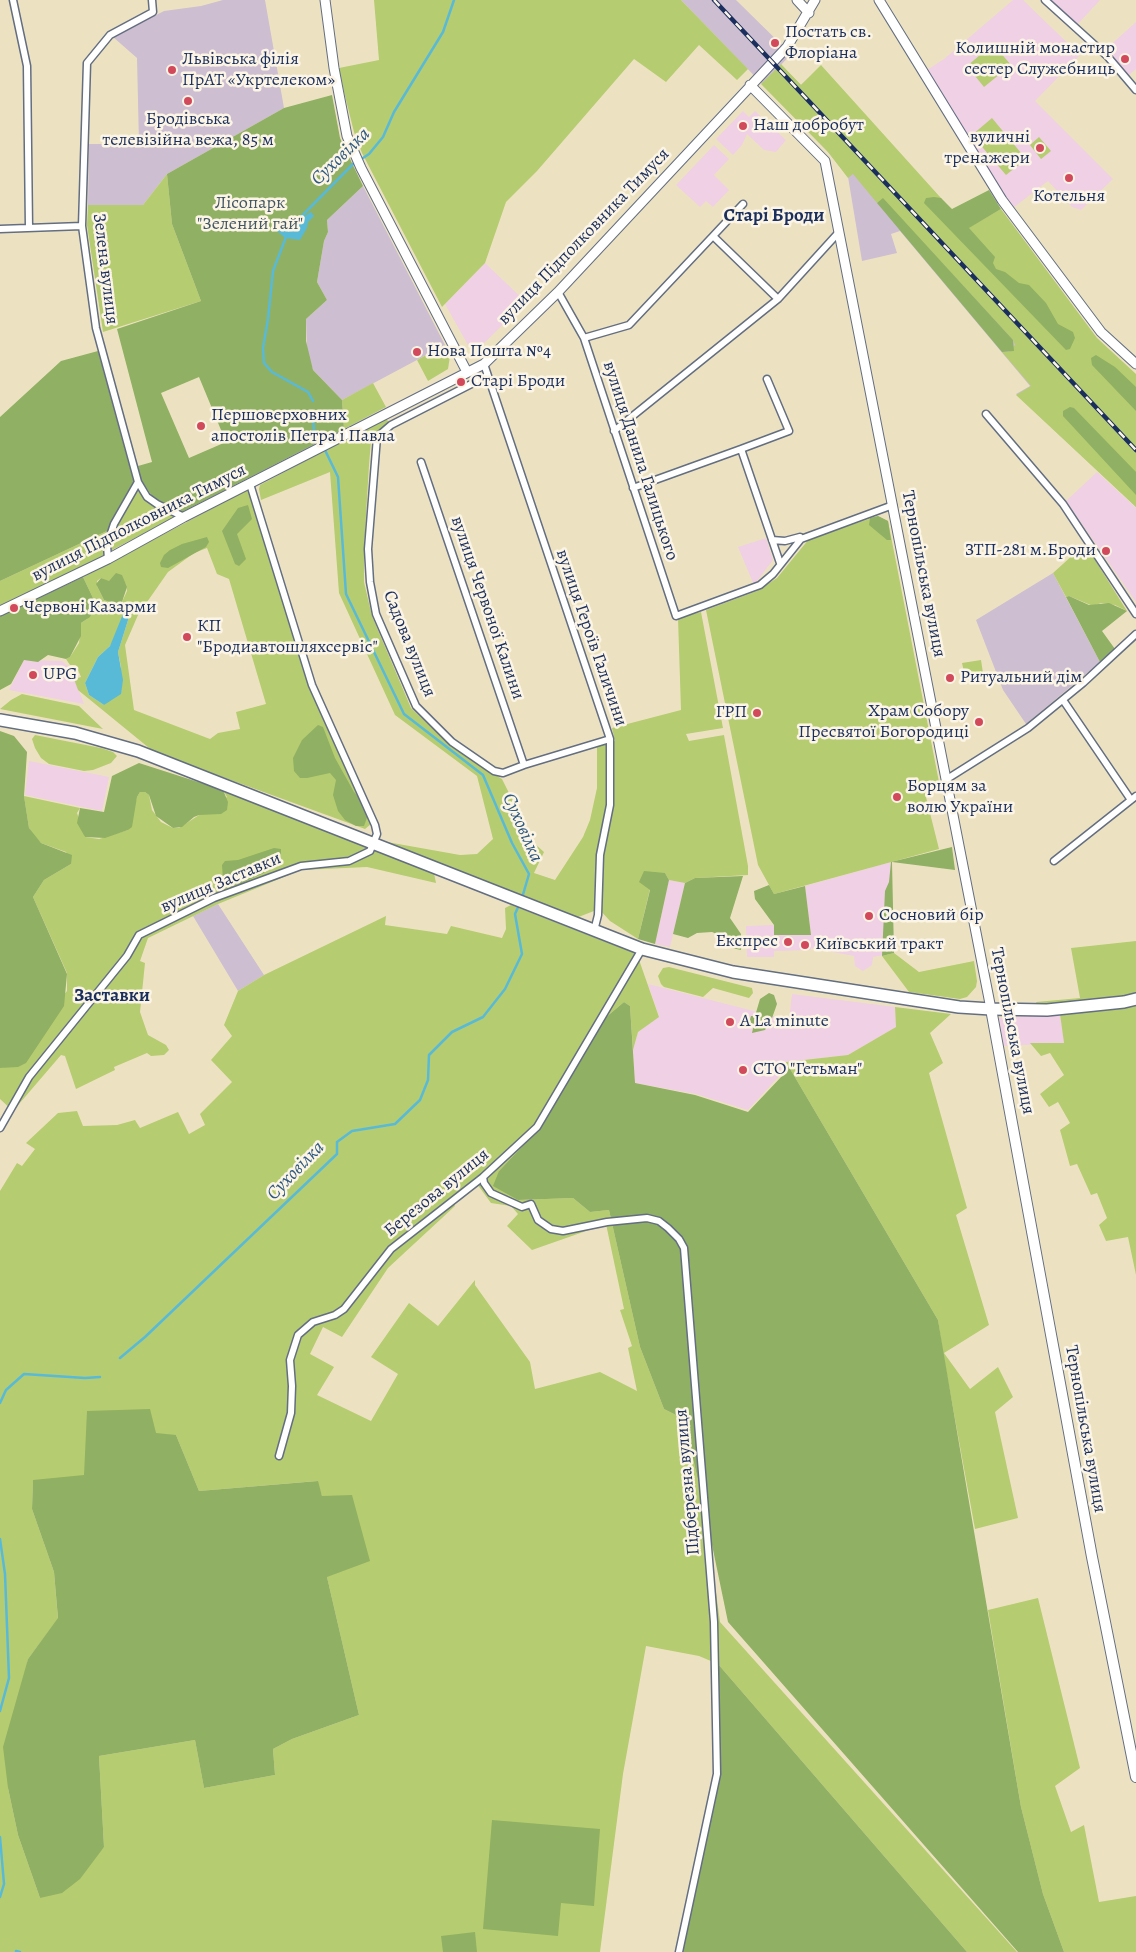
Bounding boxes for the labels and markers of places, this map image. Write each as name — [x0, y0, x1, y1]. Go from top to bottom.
place label: Постать св. Флоріана — [785, 22, 872, 64]
marker: Постать св. Флоріана — [769, 37, 781, 49]
place label: Колишній монастир сестер Служебниць — [955, 38, 1115, 80]
place label: Львівська філія ПрАТ «Укртелеком» — [182, 49, 335, 92]
marker: Колишній монастир сестер Служебниць — [1119, 53, 1131, 65]
marker: Львівська філія ПрАТ «Укртелеком» — [166, 64, 178, 76]
marker: Бродівська телевізійна вежа, 85 м — [182, 95, 194, 107]
place label: Бродівська телевізійна вежа, 85 м — [102, 109, 274, 152]
place label: Наш добробут — [753, 115, 864, 137]
marker: Наш добробут — [737, 120, 749, 132]
place label: вуличні тренажери — [944, 127, 1030, 170]
marker: вуличні тренажери — [1034, 142, 1046, 154]
marker: Котельня — [1063, 172, 1075, 184]
place label: Котельня — [1033, 186, 1105, 208]
place label: Нова Пошта №4 — [427, 341, 551, 363]
marker: Нова Пошта №4 — [411, 346, 423, 358]
place label: Старі Броди — [471, 371, 565, 393]
marker: Старі Броди — [455, 376, 467, 388]
place label: Першоверховних апостолів Петра і Павла — [211, 405, 395, 448]
marker: Першоверховних апостолів Петра і Павла — [195, 420, 207, 432]
place label: ЗТП-281 м.Броди — [965, 540, 1096, 562]
marker: ЗТП-281 м.Броди — [1100, 545, 1112, 557]
place label: Червоні Казарми — [24, 597, 157, 619]
marker: Червоні Казарми — [8, 602, 20, 614]
place label: КП "Бродиавтошляхсервіс" — [197, 616, 378, 659]
marker: КП "Бродиавтошляхсервіс" — [181, 631, 193, 643]
place label: UPG — [43, 664, 77, 686]
place label: Ритуальний дім — [960, 667, 1082, 689]
marker: UPG — [27, 669, 39, 681]
marker: Ритуальний дім — [944, 672, 956, 684]
place label: Храм Собору Пресвятої Богородиці — [798, 701, 969, 744]
place label: ГРП — [715, 702, 747, 724]
marker: ГРП — [751, 707, 763, 719]
marker: Храм Собору Пресвятої Богородиці — [973, 716, 985, 728]
place label: Борцям за волю України — [907, 776, 1013, 819]
marker: Борцям за волю України — [891, 791, 903, 803]
place label: Сосновий бір — [879, 905, 984, 927]
marker: Сосновий бір — [863, 910, 875, 922]
place label: Експрес — [715, 931, 778, 953]
place label: Київський тракт — [815, 934, 943, 956]
marker: Експрес — [782, 936, 794, 948]
marker: Київський тракт — [799, 939, 811, 951]
place label: A La minute — [740, 1011, 829, 1033]
marker: A La minute — [724, 1016, 736, 1028]
place label: СТО "Гетьман" — [753, 1059, 862, 1081]
marker: СТО "Гетьман" — [737, 1064, 749, 1076]

